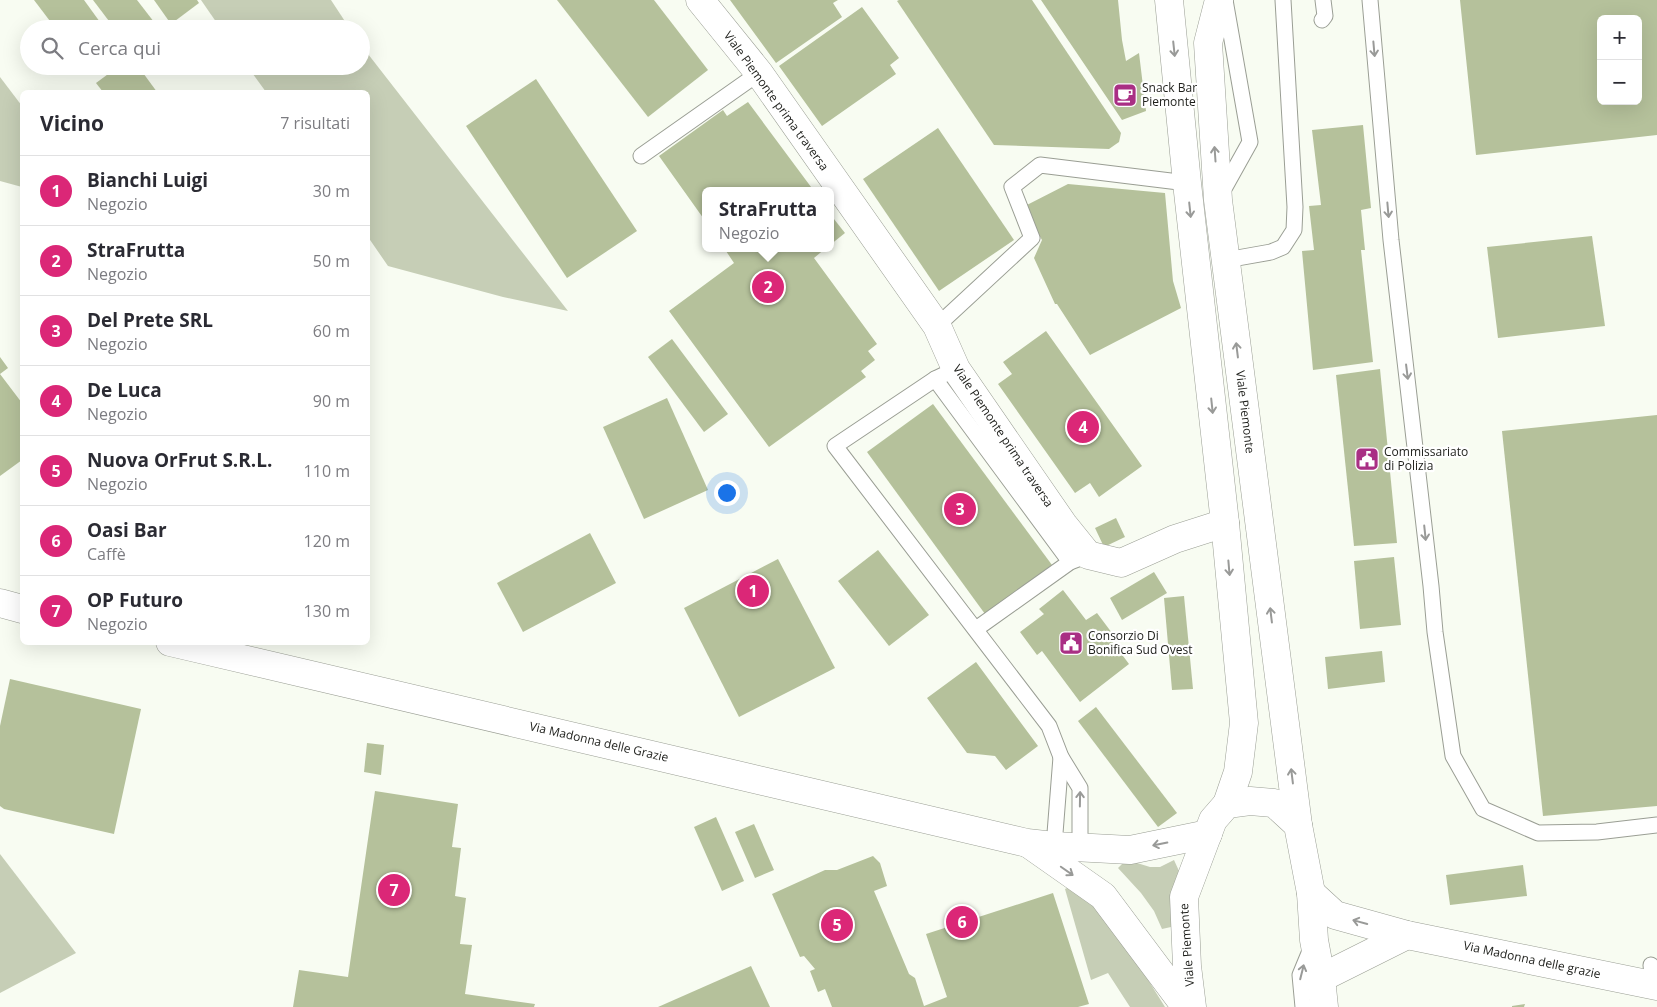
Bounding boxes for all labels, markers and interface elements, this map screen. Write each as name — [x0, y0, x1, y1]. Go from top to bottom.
map controls — [1597, 15, 1642, 105]
button: + — [1597, 15, 1642, 60]
search box — [20, 20, 370, 75]
street label: Viale Piemonte prima traversa — [720, 28, 833, 174]
icon: search — [38, 34, 66, 62]
text: Cerca qui — [78, 35, 161, 61]
one-way arrow — [1169, 40, 1179, 56]
one-way arrow — [1369, 40, 1379, 56]
button: − — [1597, 60, 1642, 105]
place label: Snack Bar Piemonte — [1142, 79, 1197, 110]
cafe icon: Snack Bar Piemonte — [1112, 82, 1138, 108]
text: Vicino — [40, 109, 104, 137]
text: 7 risultati — [280, 112, 350, 134]
one-way arrow — [1210, 146, 1219, 162]
text: Bianchi Luigi — [87, 167, 208, 193]
text: 1 — [51, 180, 61, 202]
text: 30 m — [313, 180, 350, 202]
popup — [702, 187, 834, 252]
text: Negozio — [87, 193, 148, 215]
text: StraFrutta — [719, 196, 817, 222]
one-way arrow — [1185, 202, 1195, 218]
one-way arrow — [1384, 202, 1393, 218]
text: Negozio — [719, 222, 779, 244]
text: StraFrutta — [87, 237, 185, 263]
text: 2 — [51, 250, 61, 272]
text: 50 m — [313, 250, 350, 272]
text: Negozio — [87, 263, 148, 285]
pin: 2 — [752, 268, 784, 306]
text: Del Prete SRL — [87, 307, 213, 333]
text: 3 — [51, 320, 61, 342]
text: 60 m — [313, 320, 350, 342]
text: Negozio — [87, 333, 148, 355]
one-way arrow — [1232, 342, 1242, 358]
street label: Viale Piemonte prima traversa — [949, 361, 1058, 510]
one-way arrow — [1402, 364, 1412, 380]
street label: Viale Piemonte — [1232, 369, 1259, 455]
text: De Luca — [87, 377, 162, 403]
text: 4 — [51, 390, 61, 412]
text: 90 m — [313, 390, 350, 412]
one-way arrow — [1207, 398, 1217, 414]
text: Negozio — [87, 403, 148, 425]
pin: 4 — [1067, 408, 1099, 446]
place label: Commissariato di Polizia — [1384, 443, 1468, 474]
public building icon: Commissariato di Polizia — [1354, 446, 1380, 472]
text: Nuova OrFrut S.R.L. — [87, 447, 272, 473]
text: 5 — [51, 460, 61, 482]
text: 110 m — [304, 460, 350, 482]
text: Negozio — [87, 473, 148, 495]
your location — [714, 480, 740, 506]
pin: 3 — [944, 490, 976, 528]
text: Oasi Bar — [87, 517, 167, 543]
one-way arrow — [1420, 525, 1430, 541]
text: 6 — [51, 530, 61, 552]
text: 120 m — [304, 530, 350, 552]
text: Caffè — [87, 543, 126, 565]
one-way arrow — [1224, 560, 1234, 576]
pin: 1 — [737, 572, 769, 610]
text: OP Futuro — [87, 587, 183, 613]
text: 7 — [51, 600, 61, 622]
text: 130 m — [304, 600, 350, 622]
one-way arrow — [1266, 607, 1276, 623]
text: Negozio — [87, 613, 148, 635]
place label: Consorzio Di Bonifica Sud Ovest — [1088, 627, 1192, 658]
public building icon: Consorzio Di Bonifica Sud Ovest — [1058, 630, 1084, 656]
street label: Via Madonna delle Grazie — [528, 717, 671, 766]
one-way arrow — [1287, 768, 1297, 784]
one-way arrow — [1075, 791, 1085, 808]
one-way arrow — [1153, 839, 1169, 849]
one-way arrow — [1060, 866, 1074, 876]
pin: 7 — [378, 871, 410, 909]
pin: 6 — [946, 903, 978, 941]
street label: Viale Piemonte — [1175, 903, 1198, 987]
pin: 5 — [821, 906, 853, 944]
one-way arrow — [1352, 916, 1368, 926]
street label: Via Madonna delle grazie — [1462, 937, 1603, 982]
one-way arrow — [1298, 965, 1307, 981]

